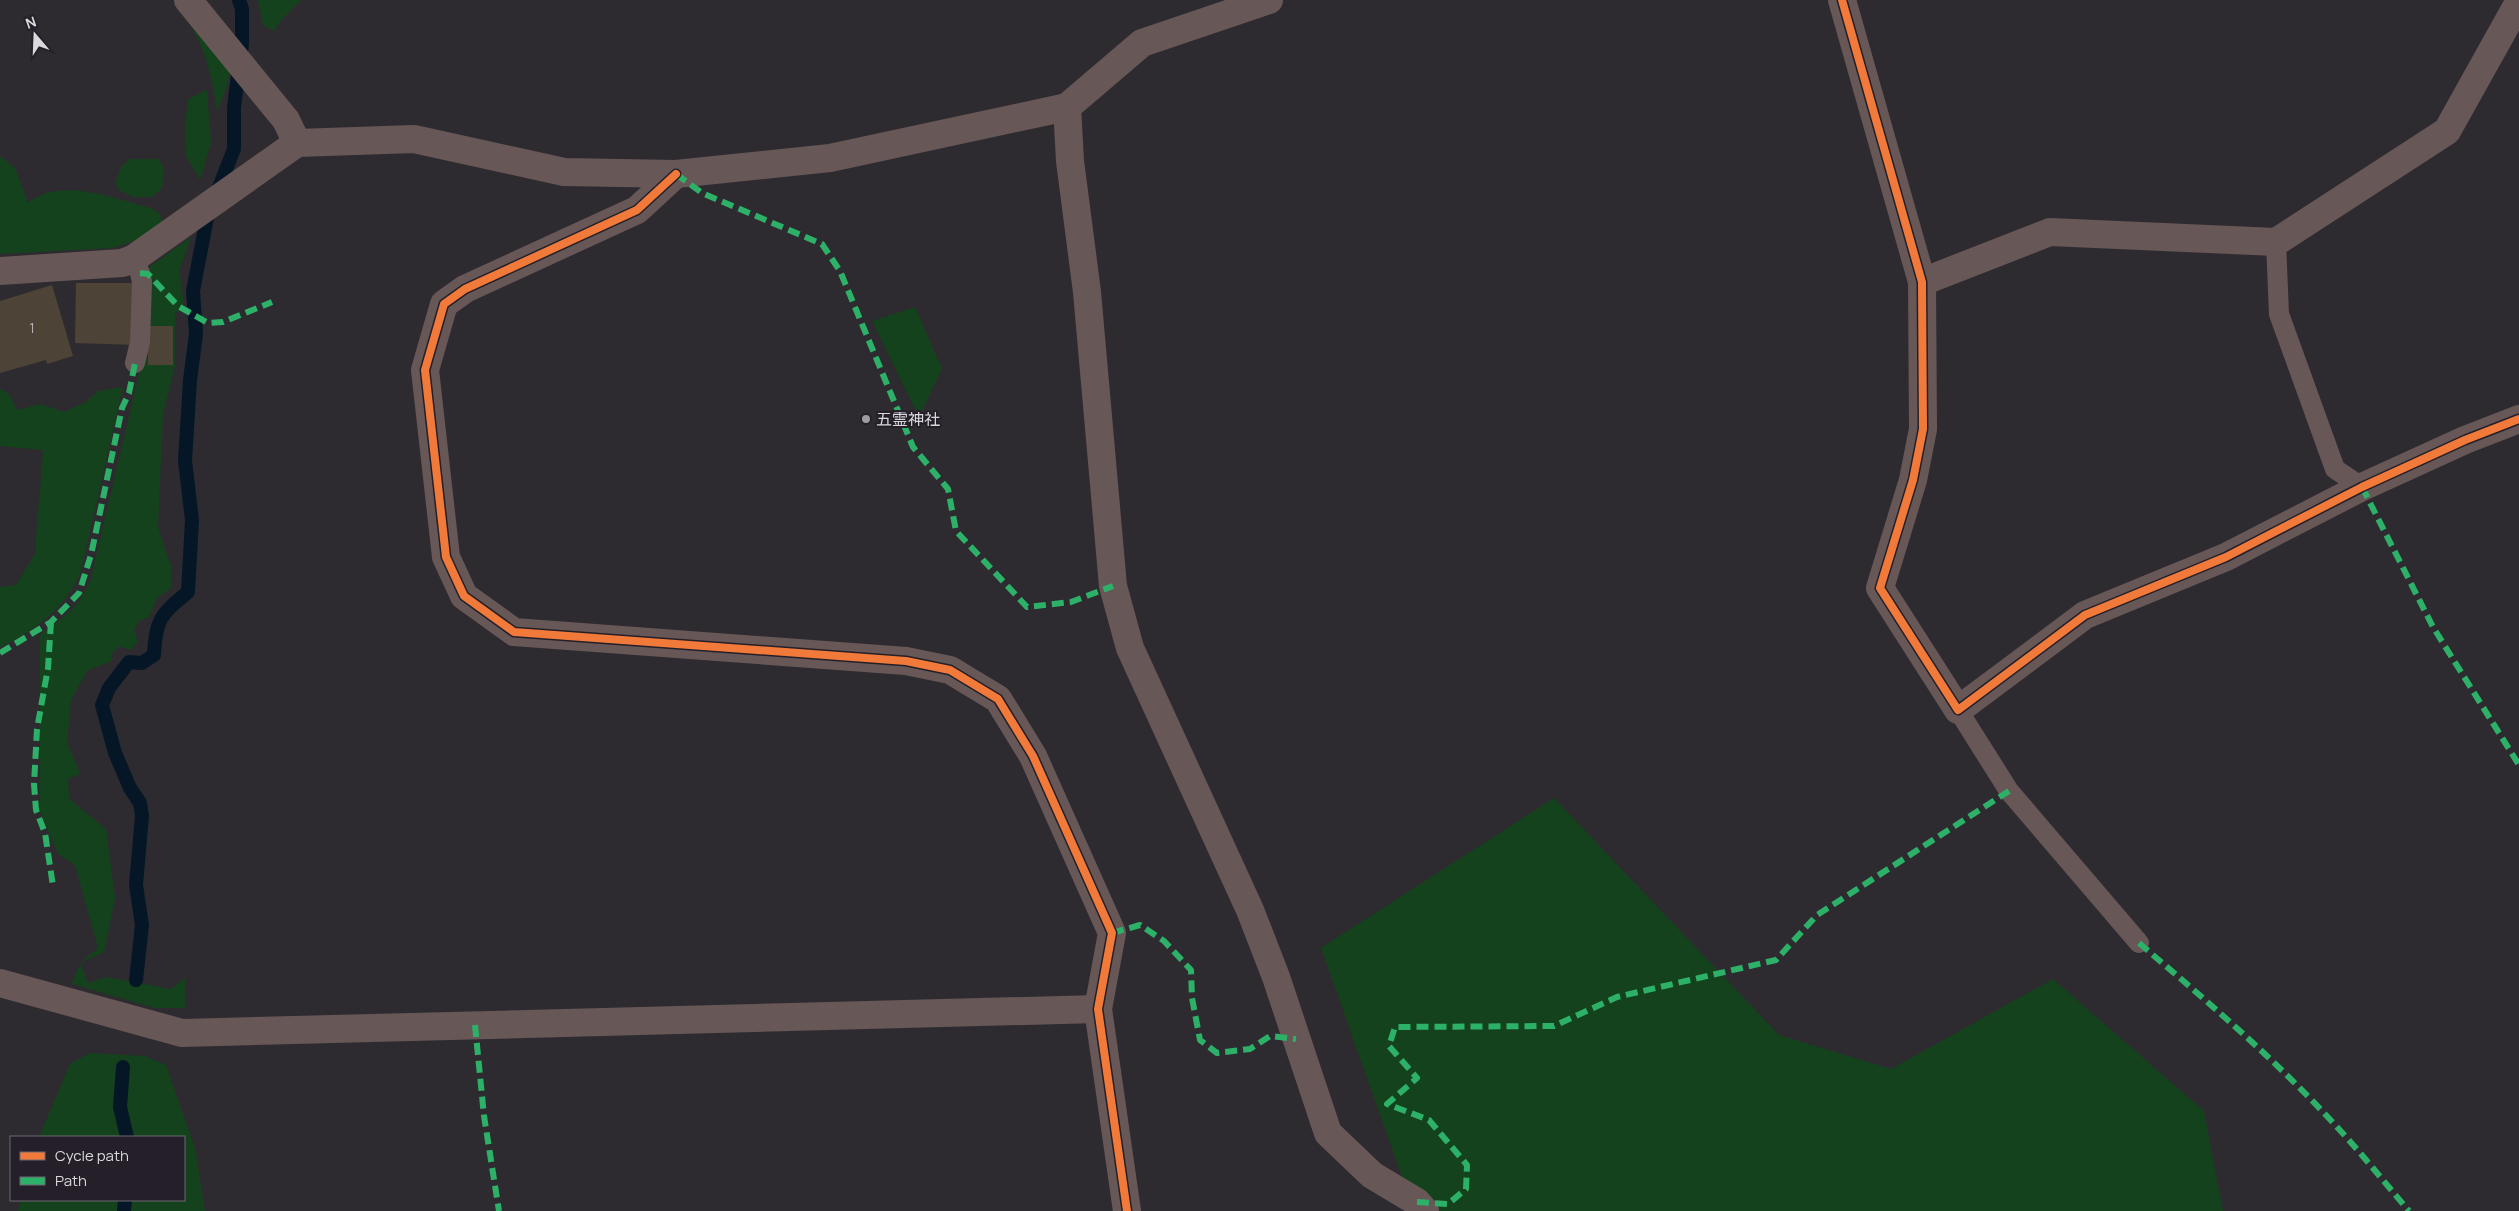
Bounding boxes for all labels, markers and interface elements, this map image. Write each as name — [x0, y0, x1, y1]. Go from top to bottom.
north arrow — [10, 10, 60, 60]
text: N — [23, 12, 38, 33]
house number: 1 — [29, 318, 35, 337]
place label: 五霊神社 — [876, 408, 940, 430]
marker: 五霊神社 — [860, 413, 872, 425]
legend — [10, 1136, 185, 1201]
text: Cycle path — [55, 1145, 129, 1166]
text: Path — [55, 1170, 87, 1191]

